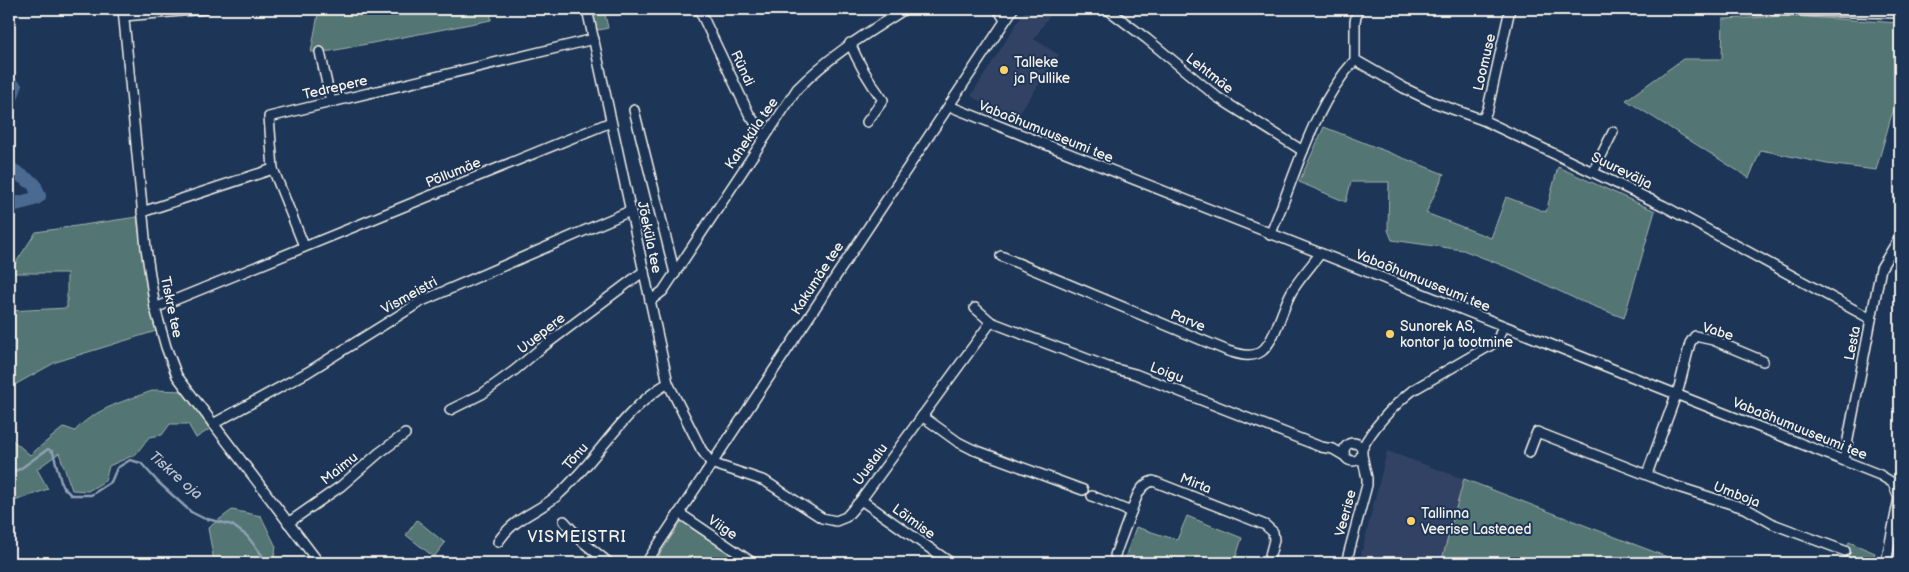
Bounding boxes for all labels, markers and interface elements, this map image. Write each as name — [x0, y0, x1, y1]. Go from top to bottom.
street label: Loomuse — [1470, 32, 1499, 92]
street label: Ründi — [727, 48, 758, 89]
street label: Lehtmäe — [1182, 50, 1237, 97]
place label: Talleke ja Pullike — [1013, 54, 1070, 87]
marker: Talleke ja Pullike — [998, 64, 1010, 76]
street label: Tedrepere — [301, 72, 369, 103]
street label: Kaheküla tee — [721, 94, 782, 172]
street label: Vabaõhumuuseumi tee — [976, 97, 1116, 166]
street label: Suurevälja — [1588, 148, 1655, 193]
street label: Põllumäe — [423, 154, 483, 191]
street label: Jõeküla tee — [634, 200, 665, 275]
street label: Kakumäe tee — [788, 239, 847, 318]
street label: Vabaõhumuuseumi tee — [1353, 246, 1493, 315]
street label: Vismeistri — [378, 273, 440, 318]
street label: Tiskre tee — [157, 275, 186, 339]
street label: Parve — [1168, 306, 1208, 335]
street label: Uuepere — [514, 310, 569, 357]
place label: Sunorek AS, kontor ja tootmine — [1400, 318, 1513, 351]
street label: Vabe — [1700, 319, 1735, 344]
street label: Lesta — [1841, 324, 1864, 362]
marker: Sunorek AS, kontor ja tootmine — [1384, 328, 1396, 340]
street label: Loigu — [1148, 358, 1186, 387]
street label: Vabaõhumuuseumi tee — [1730, 394, 1870, 463]
street label: Tõnu — [559, 439, 592, 473]
street label: Uustalu — [850, 440, 891, 489]
water label: Tiskre oja — [145, 447, 206, 504]
street label: Maimu — [317, 448, 361, 488]
street label: Mirta — [1178, 470, 1214, 497]
street label: Umboja — [1711, 478, 1763, 511]
street label: Veerise — [1331, 488, 1360, 538]
street label: Lõimise — [889, 500, 939, 543]
place label: Tallinna Veerise Lasteaed — [1421, 505, 1531, 538]
street label: Viige — [705, 512, 741, 543]
marker: Tallinna Veerise Lasteaed — [1405, 515, 1417, 527]
district label: VISMEISTRI — [527, 528, 627, 547]

